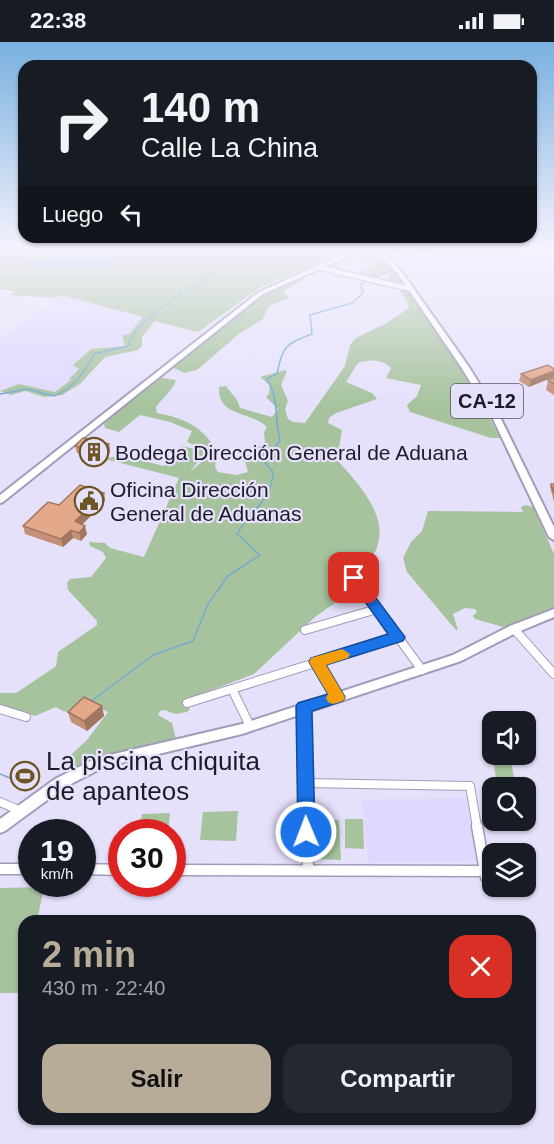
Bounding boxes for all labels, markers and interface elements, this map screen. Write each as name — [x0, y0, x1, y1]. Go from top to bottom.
text: 22:38 — [30, 8, 86, 33]
icon: right — [42, 84, 120, 162]
text: 140 m — [141, 84, 260, 131]
text: Calle La China — [141, 133, 318, 163]
icon: left — [115, 198, 148, 231]
text: Luego — [42, 202, 103, 227]
road number: CA-12 — [451, 384, 523, 418]
building icon: Bodega Dirección General de Aduana — [78, 436, 110, 468]
place label: Bodega Dirección General de Aduana — [115, 441, 468, 464]
place label: Oficina Dirección General de Aduanas — [110, 478, 301, 525]
public building icon: Oficina Dirección General de Aduanas — [73, 485, 105, 517]
pin — [328, 552, 379, 603]
icon: arrive — [337, 561, 370, 594]
map controls — [482, 711, 536, 897]
button: sound — [482, 711, 536, 765]
place label: La piscina chiquita de apanteos — [46, 746, 260, 806]
sports icon: La piscina chiquita de apanteos — [9, 760, 41, 792]
button: search — [482, 777, 536, 831]
position arrow — [274, 800, 338, 864]
speed limit sign: 30 — [108, 819, 186, 897]
text: 19 — [40, 834, 74, 867]
button: layers — [482, 843, 536, 897]
text: km/h — [41, 865, 73, 882]
text: 2 min — [42, 934, 136, 975]
button: close — [449, 935, 512, 998]
text: 430 m · 22:40 — [42, 977, 165, 999]
button: Salir — [42, 1044, 271, 1113]
button: Compartir — [283, 1044, 512, 1113]

